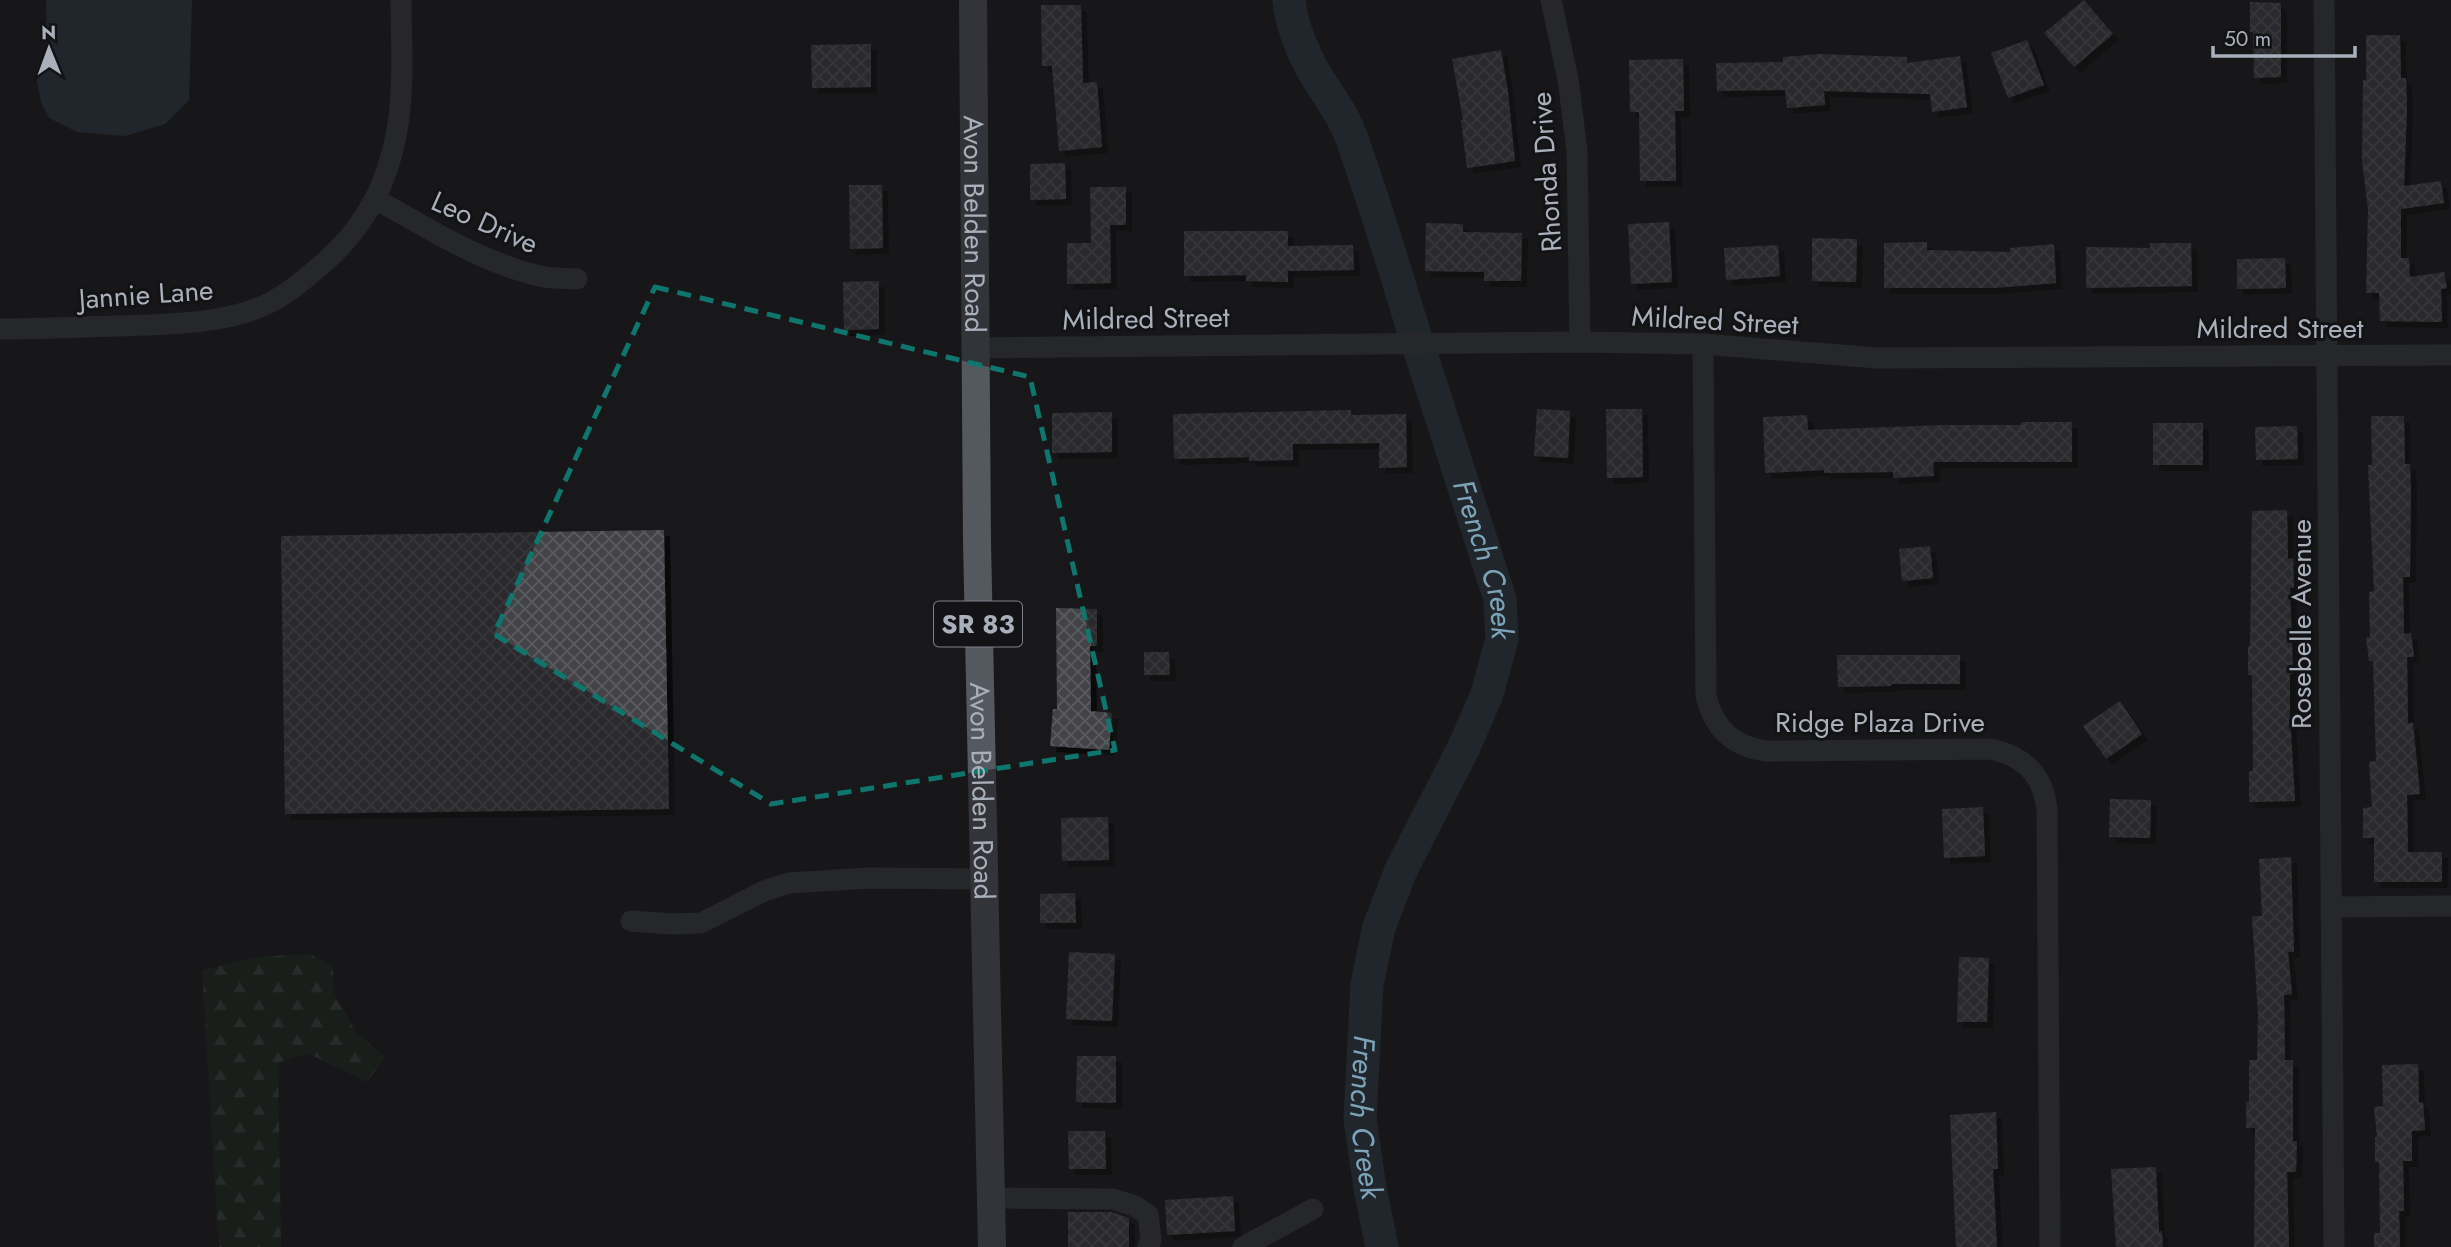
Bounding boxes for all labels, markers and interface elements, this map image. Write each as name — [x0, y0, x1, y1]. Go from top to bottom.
north arrow — [14, 14, 84, 84]
scale bar — [2213, 14, 2355, 58]
text: N — [41, 19, 56, 46]
text: 50 m — [2224, 24, 2271, 54]
street label: Rhonda Drive — [1520, 91, 1573, 253]
street label: Avon Belden Road — [953, 115, 995, 333]
street label: Leo Drive — [425, 181, 545, 264]
street label: Jannie Lane — [73, 269, 215, 320]
street label: Mildred Street — [1630, 296, 1800, 345]
street label: Mildred Street — [1062, 297, 1230, 340]
street label: Mildred Street — [2196, 308, 2364, 349]
water label: French Creek — [1442, 474, 1524, 641]
street label: Rosebelle Avenue — [2281, 519, 2322, 729]
road number: SR 83 — [934, 602, 1022, 646]
street label: Avon Belden Road — [959, 682, 1005, 900]
street label: Ridge Plaza Drive — [1775, 702, 1985, 743]
water label: French Creek — [1339, 1034, 1394, 1204]

